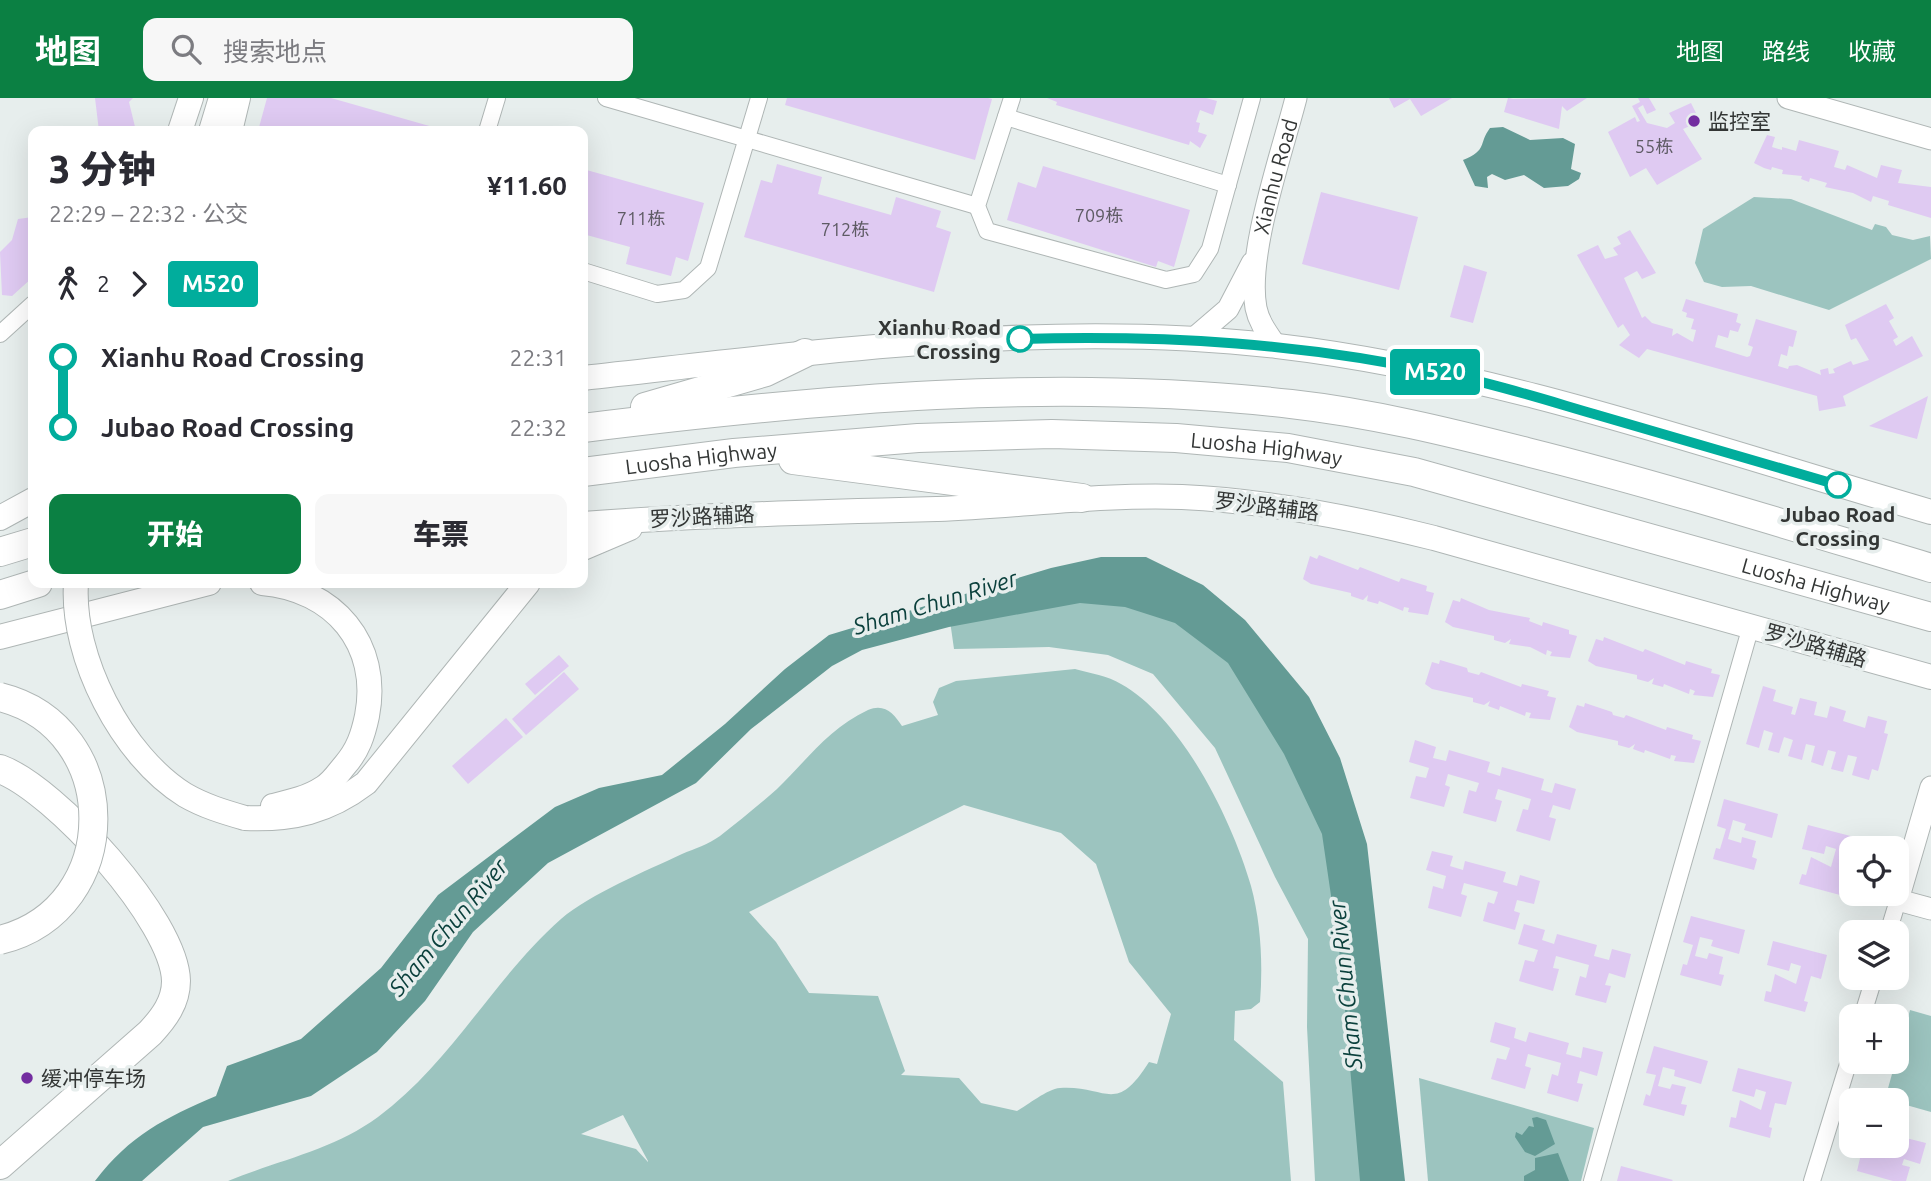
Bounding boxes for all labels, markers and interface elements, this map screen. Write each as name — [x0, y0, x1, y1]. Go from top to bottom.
search box — [143, 18, 633, 81]
icon: search — [167, 30, 205, 68]
text: 地图 — [35, 32, 101, 69]
text: 搜索地点 — [223, 37, 327, 66]
text: 地图 — [1676, 38, 1724, 65]
text: 路线 — [1762, 38, 1810, 65]
text: 收藏 — [1848, 38, 1896, 65]
place label: 监控室 — [1708, 109, 1771, 133]
marker: 监控室 — [1686, 113, 1702, 129]
street label: Xianhu Road — [1249, 116, 1302, 236]
house number: 55栋 — [1635, 136, 1673, 156]
text: 3 分钟 — [49, 148, 156, 190]
text: ¥11.60 — [487, 171, 567, 200]
text: 22:29 – 22:32 · 公交 — [49, 201, 248, 226]
house number: 709栋 — [1075, 205, 1123, 225]
house number: 711栋 — [617, 208, 665, 228]
house number: 712栋 — [821, 219, 869, 239]
icon: walk — [49, 265, 87, 303]
icon: forward — [120, 265, 158, 303]
text: M520 — [182, 270, 244, 297]
text: 2 — [97, 271, 110, 296]
place label: Xianhu Road Crossing — [878, 315, 1001, 363]
marker: Xianhu Road Crossing — [1007, 326, 1033, 352]
text: Xianhu Road Crossing — [101, 343, 365, 372]
text: 22:31 — [509, 345, 567, 370]
line badge: M520 — [1386, 349, 1484, 395]
text: M520 — [1404, 358, 1466, 385]
text: Jubao Road Crossing — [101, 413, 354, 442]
text: 22:32 — [509, 415, 567, 440]
street label: Luosha Highway — [1190, 427, 1344, 470]
street label: Luosha Highway — [624, 438, 778, 479]
marker: Jubao Road Crossing — [1825, 472, 1851, 498]
street label: 罗沙路辅路 — [1213, 488, 1321, 524]
button: 开始 — [49, 494, 301, 574]
button: 车票 — [315, 494, 567, 574]
street label: 罗沙路辅路 — [649, 501, 755, 531]
place label: Jubao Road Crossing — [1781, 502, 1895, 550]
street label: Luosha Highway — [1739, 553, 1893, 617]
water label: Sham Chun River — [849, 565, 1021, 639]
street label: 罗沙路辅路 — [1762, 619, 1870, 671]
map controls — [1839, 836, 1909, 1158]
button: locate — [1839, 836, 1909, 906]
water label: Sham Chun River — [383, 853, 513, 1001]
water label: Sham Chun River — [1324, 898, 1366, 1072]
button: layers — [1839, 920, 1909, 990]
button: + — [1839, 1004, 1909, 1074]
place label: 缓冲停车场 — [41, 1066, 146, 1090]
marker: 缓冲停车场 — [19, 1070, 35, 1086]
button: − — [1839, 1088, 1909, 1158]

